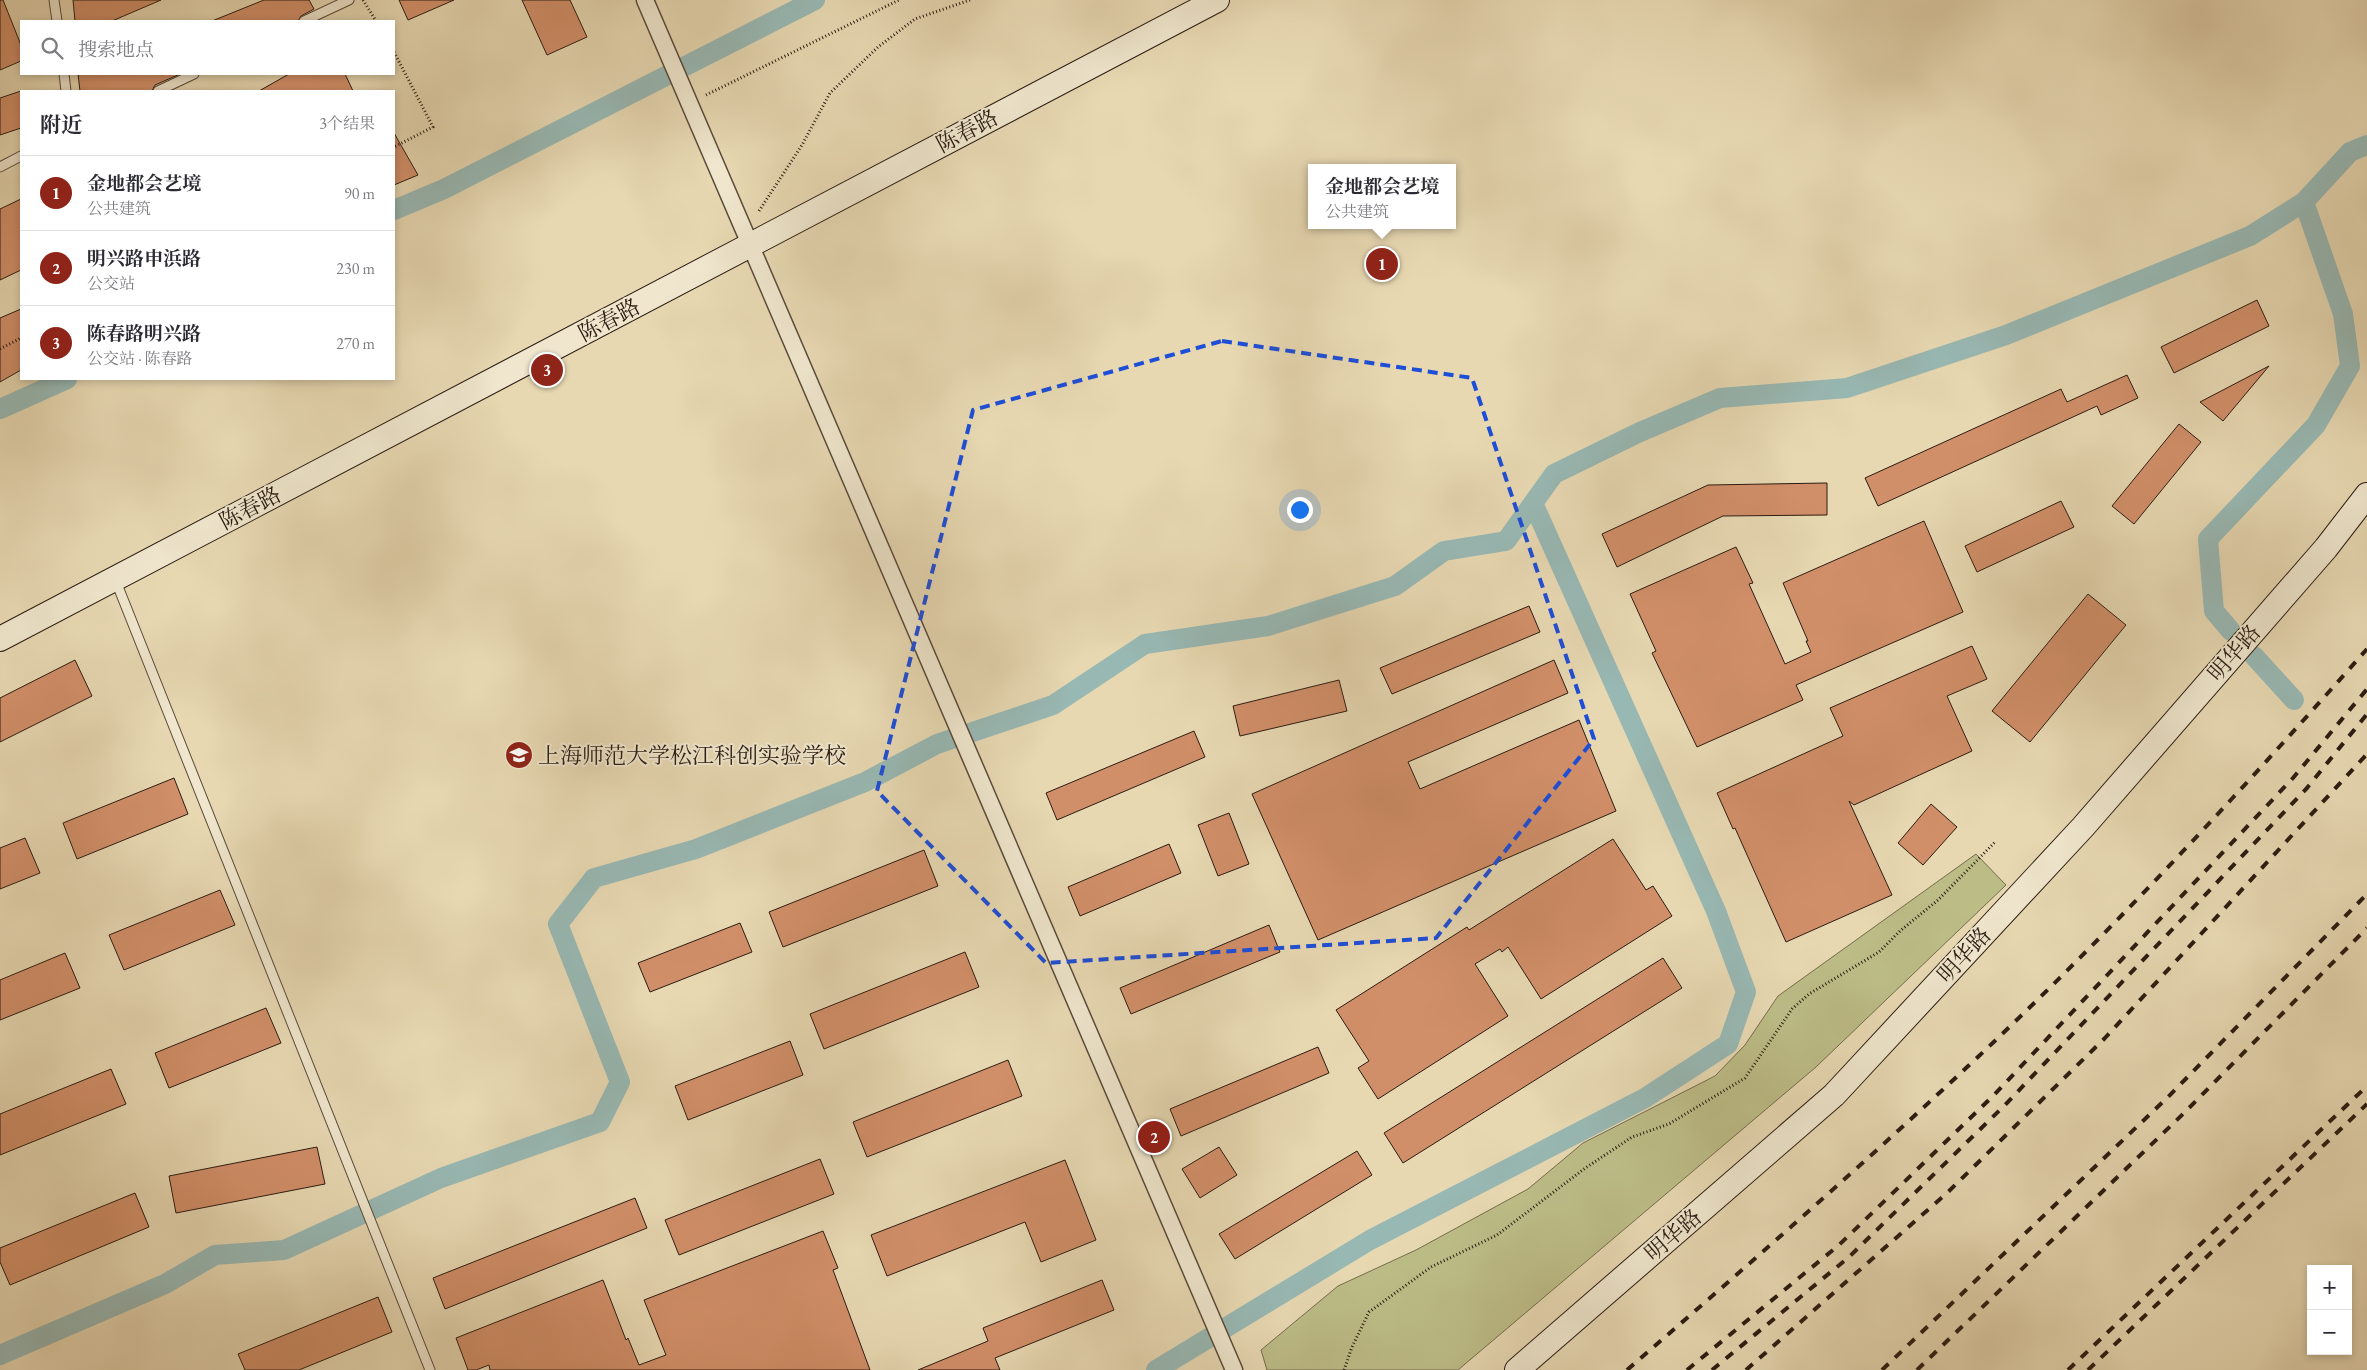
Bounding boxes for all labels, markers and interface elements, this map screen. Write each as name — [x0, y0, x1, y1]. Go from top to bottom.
search box — [20, 20, 395, 75]
icon: search — [38, 34, 66, 62]
text: 搜索地点 — [78, 37, 154, 62]
street label: 陈春路 — [931, 103, 1003, 159]
text: 附近 — [40, 111, 82, 138]
text: 3个结果 — [319, 113, 375, 134]
popup — [1308, 164, 1456, 229]
text: 金地都会艺境 — [87, 171, 201, 196]
text: 金地都会艺境 — [1325, 174, 1439, 199]
text: 1 — [52, 183, 60, 204]
text: 90 m — [344, 183, 375, 204]
text: 公共建筑 — [87, 198, 151, 219]
text: 公共建筑 — [1325, 201, 1389, 222]
pin: 1 — [1366, 245, 1398, 283]
text: 明兴路申浜路 — [87, 246, 201, 271]
text: 2 — [52, 258, 60, 279]
text: 230 m — [336, 258, 375, 279]
text: 公交站 — [87, 273, 135, 294]
street label: 陈春路 — [573, 292, 645, 348]
text: 陈春路明兴路 — [87, 321, 201, 346]
text: 3 — [52, 333, 60, 354]
text: 270 m — [336, 333, 375, 354]
text: 公交站 · 陈春路 — [87, 348, 193, 369]
pin: 3 — [531, 351, 563, 389]
street label: 陈春路 — [214, 480, 286, 536]
your location — [1287, 497, 1313, 523]
street label: 明华路 — [2201, 619, 2267, 687]
school or university icon: 上海师范大学松江科创实验学校 — [504, 740, 534, 770]
place label: 上海师范大学松江科创实验学校 — [538, 741, 846, 770]
street label: 明华路 — [1931, 921, 1997, 989]
pin: 2 — [1138, 1118, 1170, 1156]
street label: 明华路 — [1639, 1202, 1707, 1268]
map controls — [2307, 1265, 2352, 1355]
button: + — [2307, 1265, 2352, 1310]
button: − — [2307, 1310, 2352, 1355]

